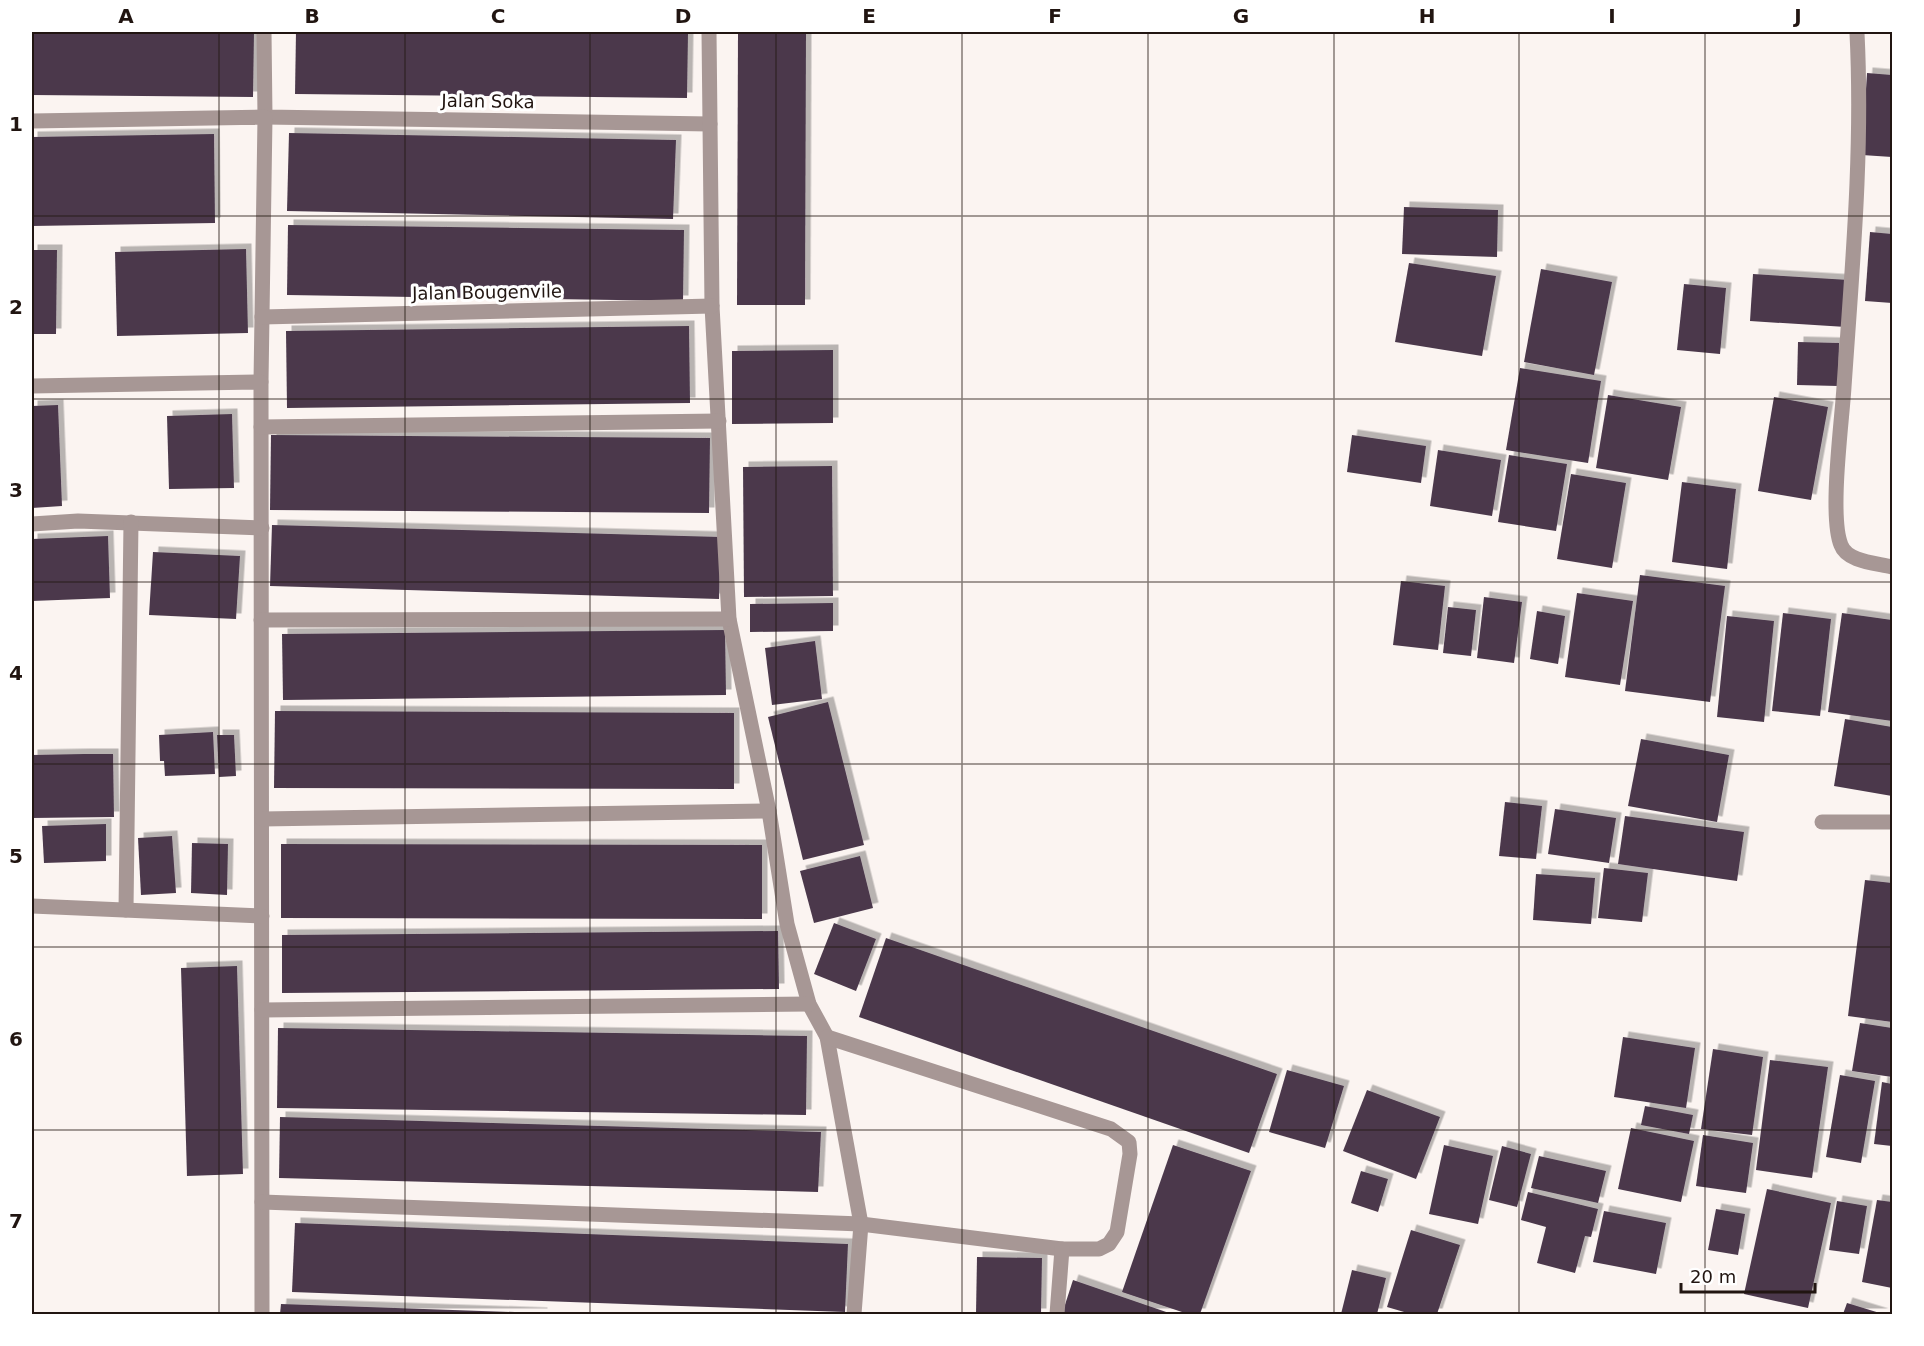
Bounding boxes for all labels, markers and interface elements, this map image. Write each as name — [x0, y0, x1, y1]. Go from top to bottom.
text: A — [118, 4, 134, 28]
text: B — [304, 4, 320, 28]
text: C — [491, 4, 505, 28]
text: D — [675, 4, 691, 28]
text: E — [862, 4, 876, 28]
text: F — [1048, 4, 1062, 28]
text: G — [1233, 4, 1249, 28]
text: H — [1419, 4, 1435, 28]
text: I — [1608, 4, 1616, 28]
text: J — [1792, 4, 1802, 28]
street label: Jalan Soka — [440, 90, 535, 112]
text: 1 — [9, 112, 23, 136]
street label: Jalan Bougenvile — [411, 280, 562, 304]
text: 2 — [9, 295, 23, 319]
text: 3 — [9, 478, 23, 502]
text: 4 — [9, 661, 23, 685]
text: 5 — [9, 844, 23, 868]
text: 6 — [9, 1027, 23, 1051]
text: 7 — [9, 1209, 23, 1233]
scale bar — [1681, 1256, 1814, 1294]
text: 20 m — [1690, 1266, 1736, 1287]

